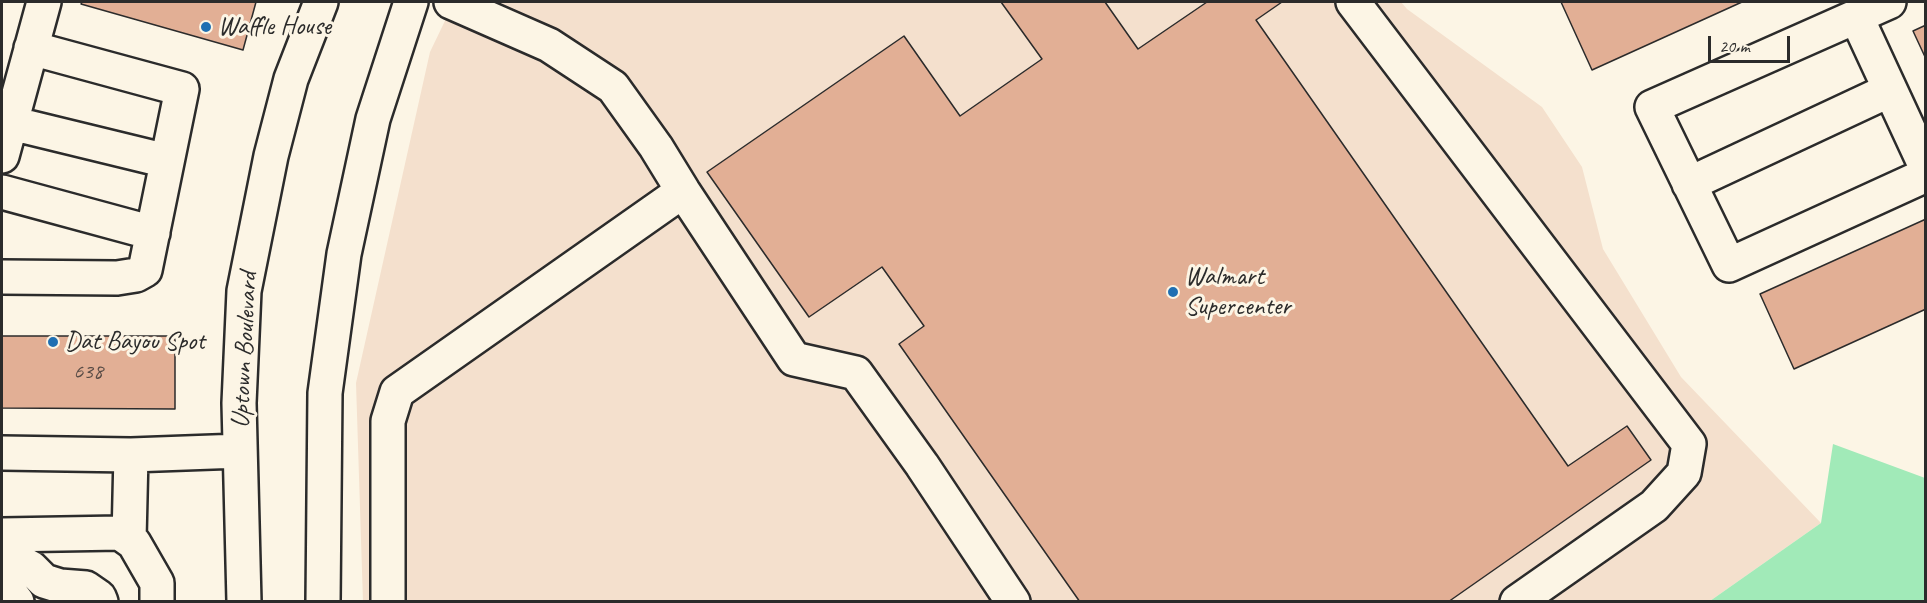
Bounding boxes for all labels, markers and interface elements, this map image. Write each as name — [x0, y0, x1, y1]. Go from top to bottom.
place label: Waffle House — [218, 11, 331, 43]
marker: Waffle House — [199, 20, 213, 34]
scale bar — [1711, 24, 1794, 62]
text: 20 m — [1719, 35, 1750, 57]
place label: Walmart Supercenter — [1185, 261, 1291, 322]
street label: Uptown Boulevard — [225, 271, 265, 429]
marker: Walmart Supercenter — [1166, 285, 1180, 299]
place label: Dat Bayou Spot — [65, 326, 205, 358]
marker: Dat Bayou Spot — [46, 335, 60, 349]
house number: 638 — [73, 359, 103, 385]

